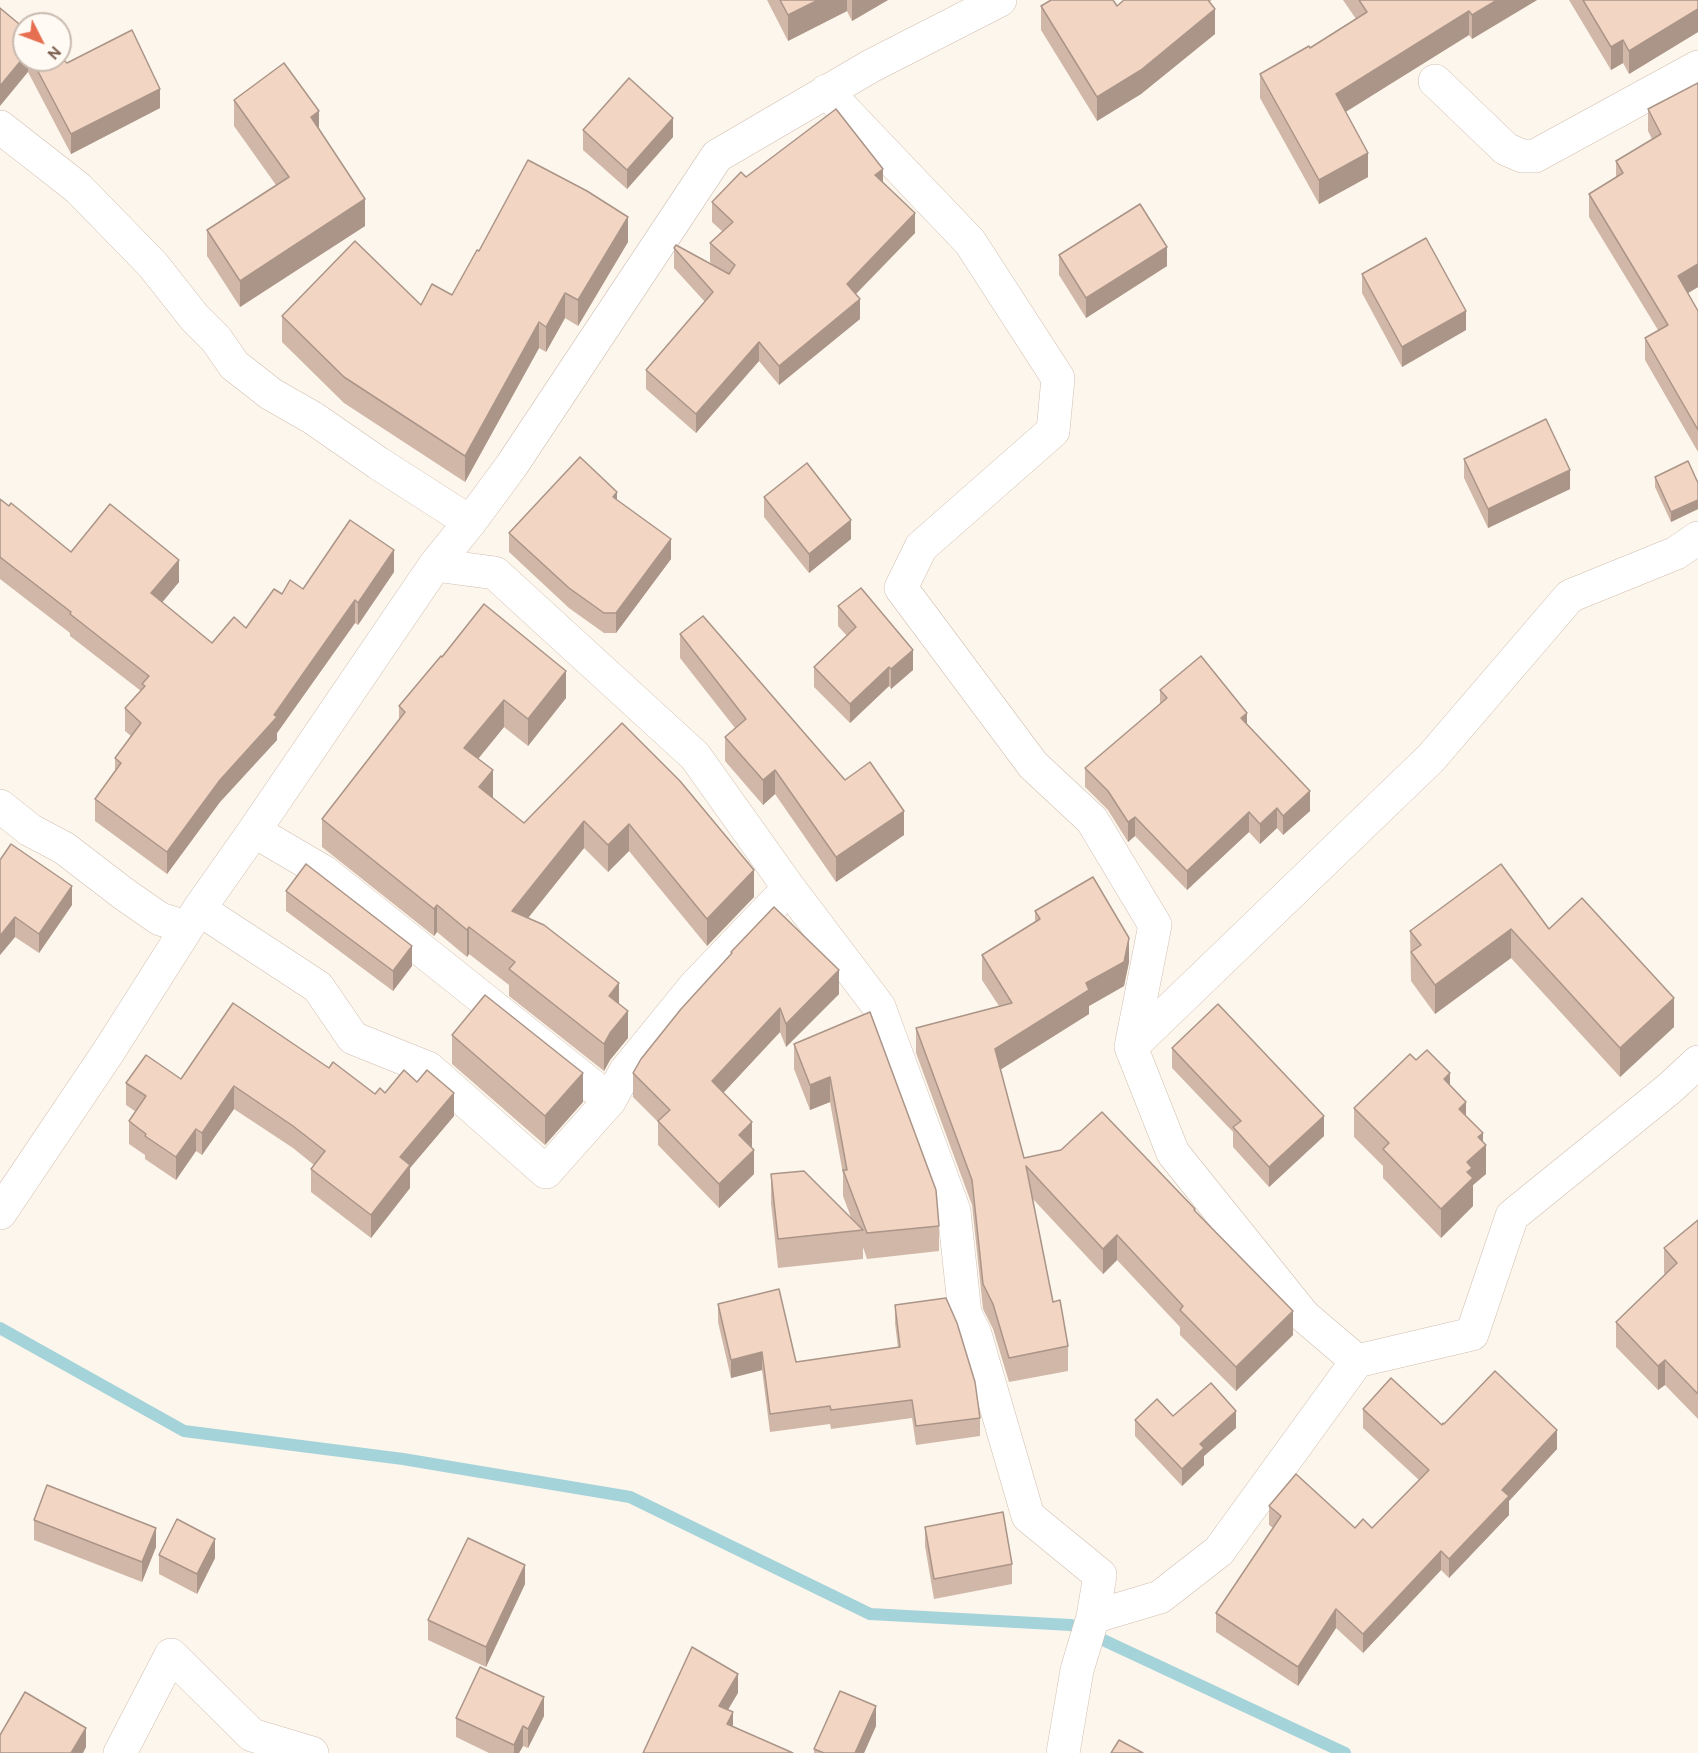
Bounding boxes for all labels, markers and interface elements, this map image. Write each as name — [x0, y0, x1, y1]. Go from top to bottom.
north arrow — [12, 12, 72, 72]
text: N — [43, 42, 65, 64]

